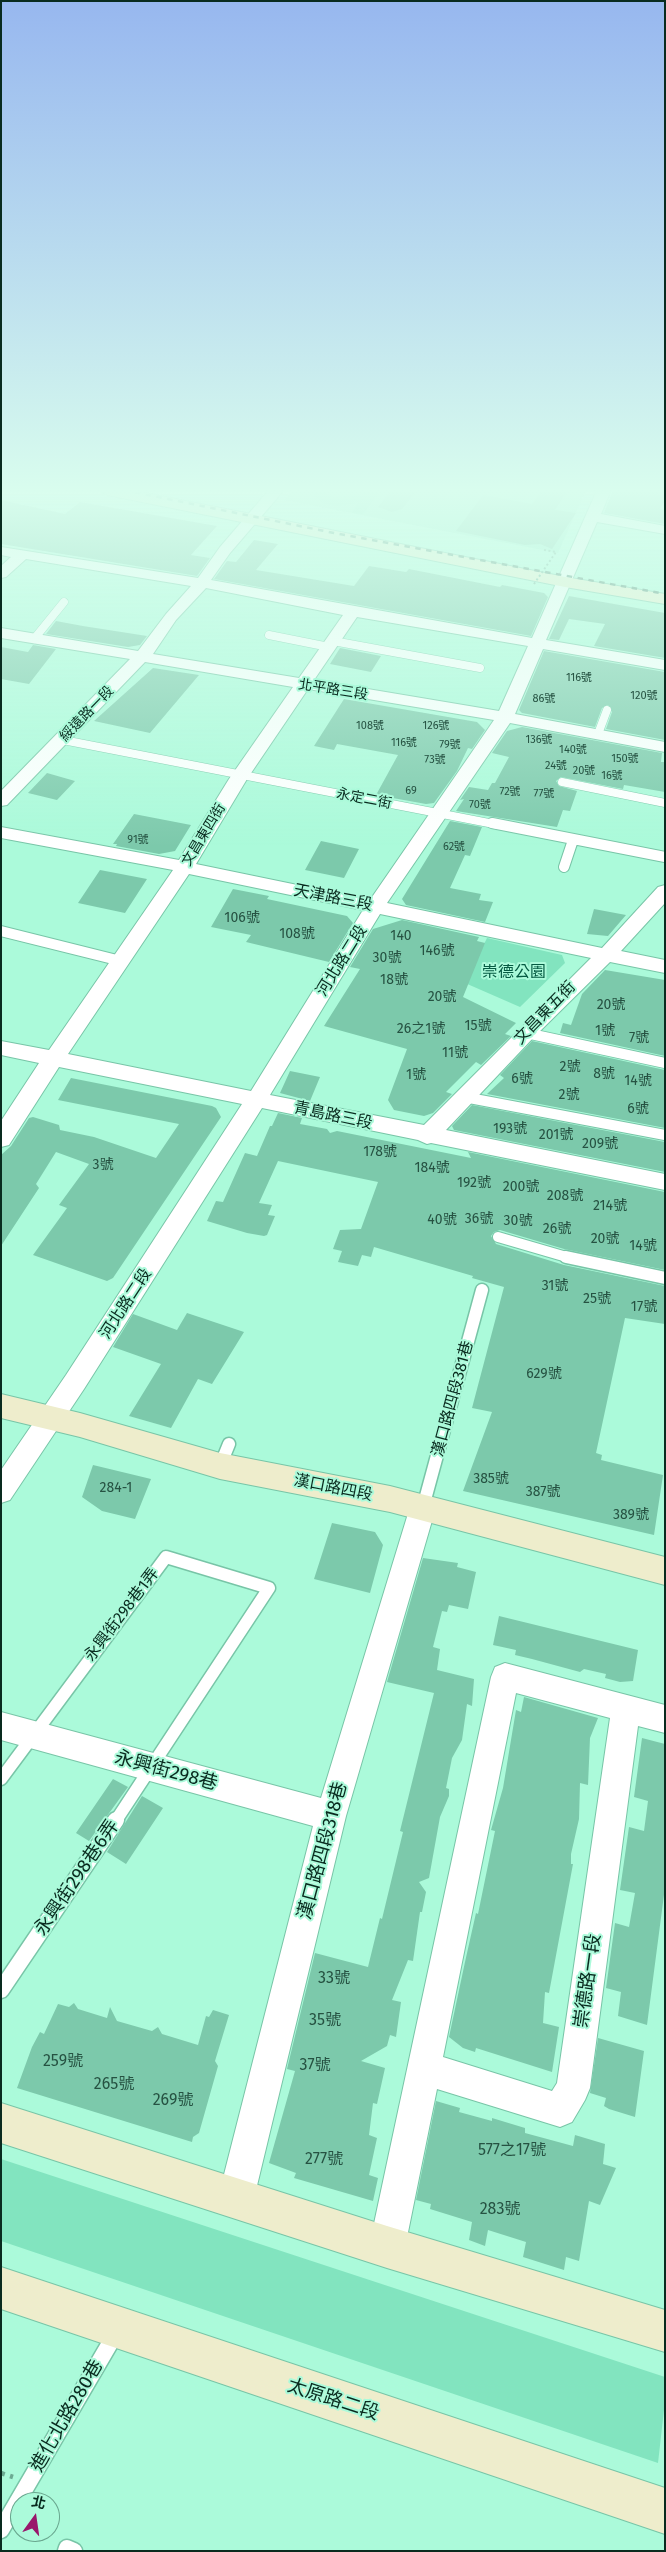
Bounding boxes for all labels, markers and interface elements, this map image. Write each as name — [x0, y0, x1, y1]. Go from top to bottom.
house number: 116號 — [566, 671, 592, 685]
street label: 北平路三段 — [297, 676, 369, 704]
street label: 綏遠路一段 — [57, 683, 117, 745]
house number: 120號 — [630, 689, 658, 703]
house number: 86號 — [533, 692, 555, 706]
house number: 108號 — [356, 719, 384, 733]
house number: 126號 — [422, 719, 450, 733]
house number: 136號 — [525, 733, 553, 747]
house number: 116號 — [391, 736, 417, 750]
house number: 79號 — [439, 738, 461, 752]
house number: 140號 — [559, 743, 587, 757]
house number: 150號 — [611, 752, 639, 766]
house number: 73號 — [424, 753, 446, 767]
house number: 24號 — [545, 759, 567, 773]
house number: 20號 — [573, 764, 595, 778]
house number: 16號 — [601, 769, 623, 783]
house number: 69 — [405, 784, 417, 798]
street label: 永定二街 — [335, 785, 393, 813]
house number: 72號 — [499, 785, 521, 799]
house number: 77號 — [534, 787, 554, 801]
house number: 70號 — [469, 798, 491, 812]
street label: 文昌東四街 — [179, 801, 229, 869]
house number: 91號 — [127, 833, 149, 847]
house number: 62號 — [443, 840, 465, 854]
street label: 天津路三段 — [292, 881, 374, 915]
house number: 106號 — [224, 910, 260, 926]
street label: 河北路二段 — [313, 922, 371, 1000]
house number: 108號 — [279, 926, 315, 942]
house number: 140 — [390, 928, 412, 944]
house number: 146號 — [420, 943, 454, 959]
house number: 30號 — [373, 950, 401, 966]
park label: 崇德公園 — [482, 963, 546, 983]
house number: 18號 — [380, 972, 408, 988]
street label: 文昌東五街 — [510, 978, 580, 1048]
house number: 20號 — [428, 989, 456, 1005]
house number: 20號 — [597, 997, 625, 1013]
house number: 15號 — [464, 1018, 492, 1034]
house number: 26之1號 — [397, 1021, 445, 1037]
house number: 1號 — [595, 1023, 615, 1039]
house number: 7號 — [629, 1030, 649, 1046]
house number: 11號 — [442, 1045, 468, 1061]
house number: 2號 — [560, 1059, 580, 1075]
house number: 8號 — [593, 1066, 615, 1082]
house number: 1號 — [406, 1067, 426, 1083]
house number: 6號 — [511, 1071, 533, 1087]
house number: 14號 — [624, 1073, 652, 1089]
house number: 2號 — [559, 1087, 579, 1103]
street label: 青島路三段 — [292, 1098, 374, 1134]
house number: 6號 — [627, 1101, 649, 1117]
house number: 193號 — [493, 1121, 527, 1137]
house number: 201號 — [539, 1127, 573, 1143]
house number: 209號 — [582, 1136, 618, 1152]
house number: 178號 — [363, 1144, 397, 1160]
house number: 3號 — [93, 1157, 113, 1173]
house number: 184號 — [414, 1160, 450, 1176]
house number: 192號 — [457, 1175, 491, 1191]
house number: 200號 — [503, 1179, 539, 1195]
house number: 208號 — [547, 1188, 583, 1204]
house number: 214號 — [593, 1198, 627, 1214]
house number: 36號 — [465, 1211, 493, 1227]
house number: 40號 — [427, 1212, 457, 1228]
house number: 30號 — [504, 1213, 532, 1229]
house number: 26號 — [543, 1221, 571, 1237]
house number: 20號 — [591, 1231, 619, 1247]
house number: 14號 — [629, 1238, 657, 1254]
street label: 河北路二段 — [96, 1265, 156, 1343]
house number: 31號 — [542, 1278, 568, 1294]
house number: 25號 — [583, 1291, 611, 1307]
house number: 17號 — [631, 1299, 657, 1315]
street label: 漢口路四段381巷 — [428, 1339, 478, 1459]
house number: 629號 — [526, 1366, 562, 1382]
street label: 漢口路四段 — [292, 1471, 374, 1505]
house number: 385號 — [473, 1471, 509, 1487]
house number: 284-1 — [100, 1480, 132, 1496]
house number: 387號 — [526, 1484, 560, 1500]
house number: 389號 — [613, 1507, 649, 1523]
street label: 永興街298巷1弄 — [81, 1565, 163, 1665]
street label: 永興街298巷 — [112, 1746, 220, 1796]
street label: 漢口路四段318巷 — [294, 1780, 352, 1922]
street label: 永興街298巷6弄 — [30, 1816, 124, 1940]
street label: 崇德路一段 — [570, 1932, 606, 2030]
house number: 33號 — [318, 1969, 350, 1989]
house number: 35號 — [309, 2011, 341, 2031]
house number: 259號 — [43, 2052, 83, 2072]
house number: 37號 — [299, 2056, 331, 2076]
house number: 265號 — [94, 2075, 134, 2095]
house number: 269號 — [153, 2091, 193, 2111]
house number: 577之17號 — [478, 2141, 546, 2161]
house number: 277號 — [305, 2150, 343, 2170]
house number: 283號 — [480, 2200, 520, 2220]
street label: 進化北路280巷 — [26, 2356, 108, 2476]
street label: 太原路二段 — [284, 2374, 382, 2426]
north arrow — [10, 2492, 60, 2542]
text: 北 — [30, 2493, 47, 2513]

